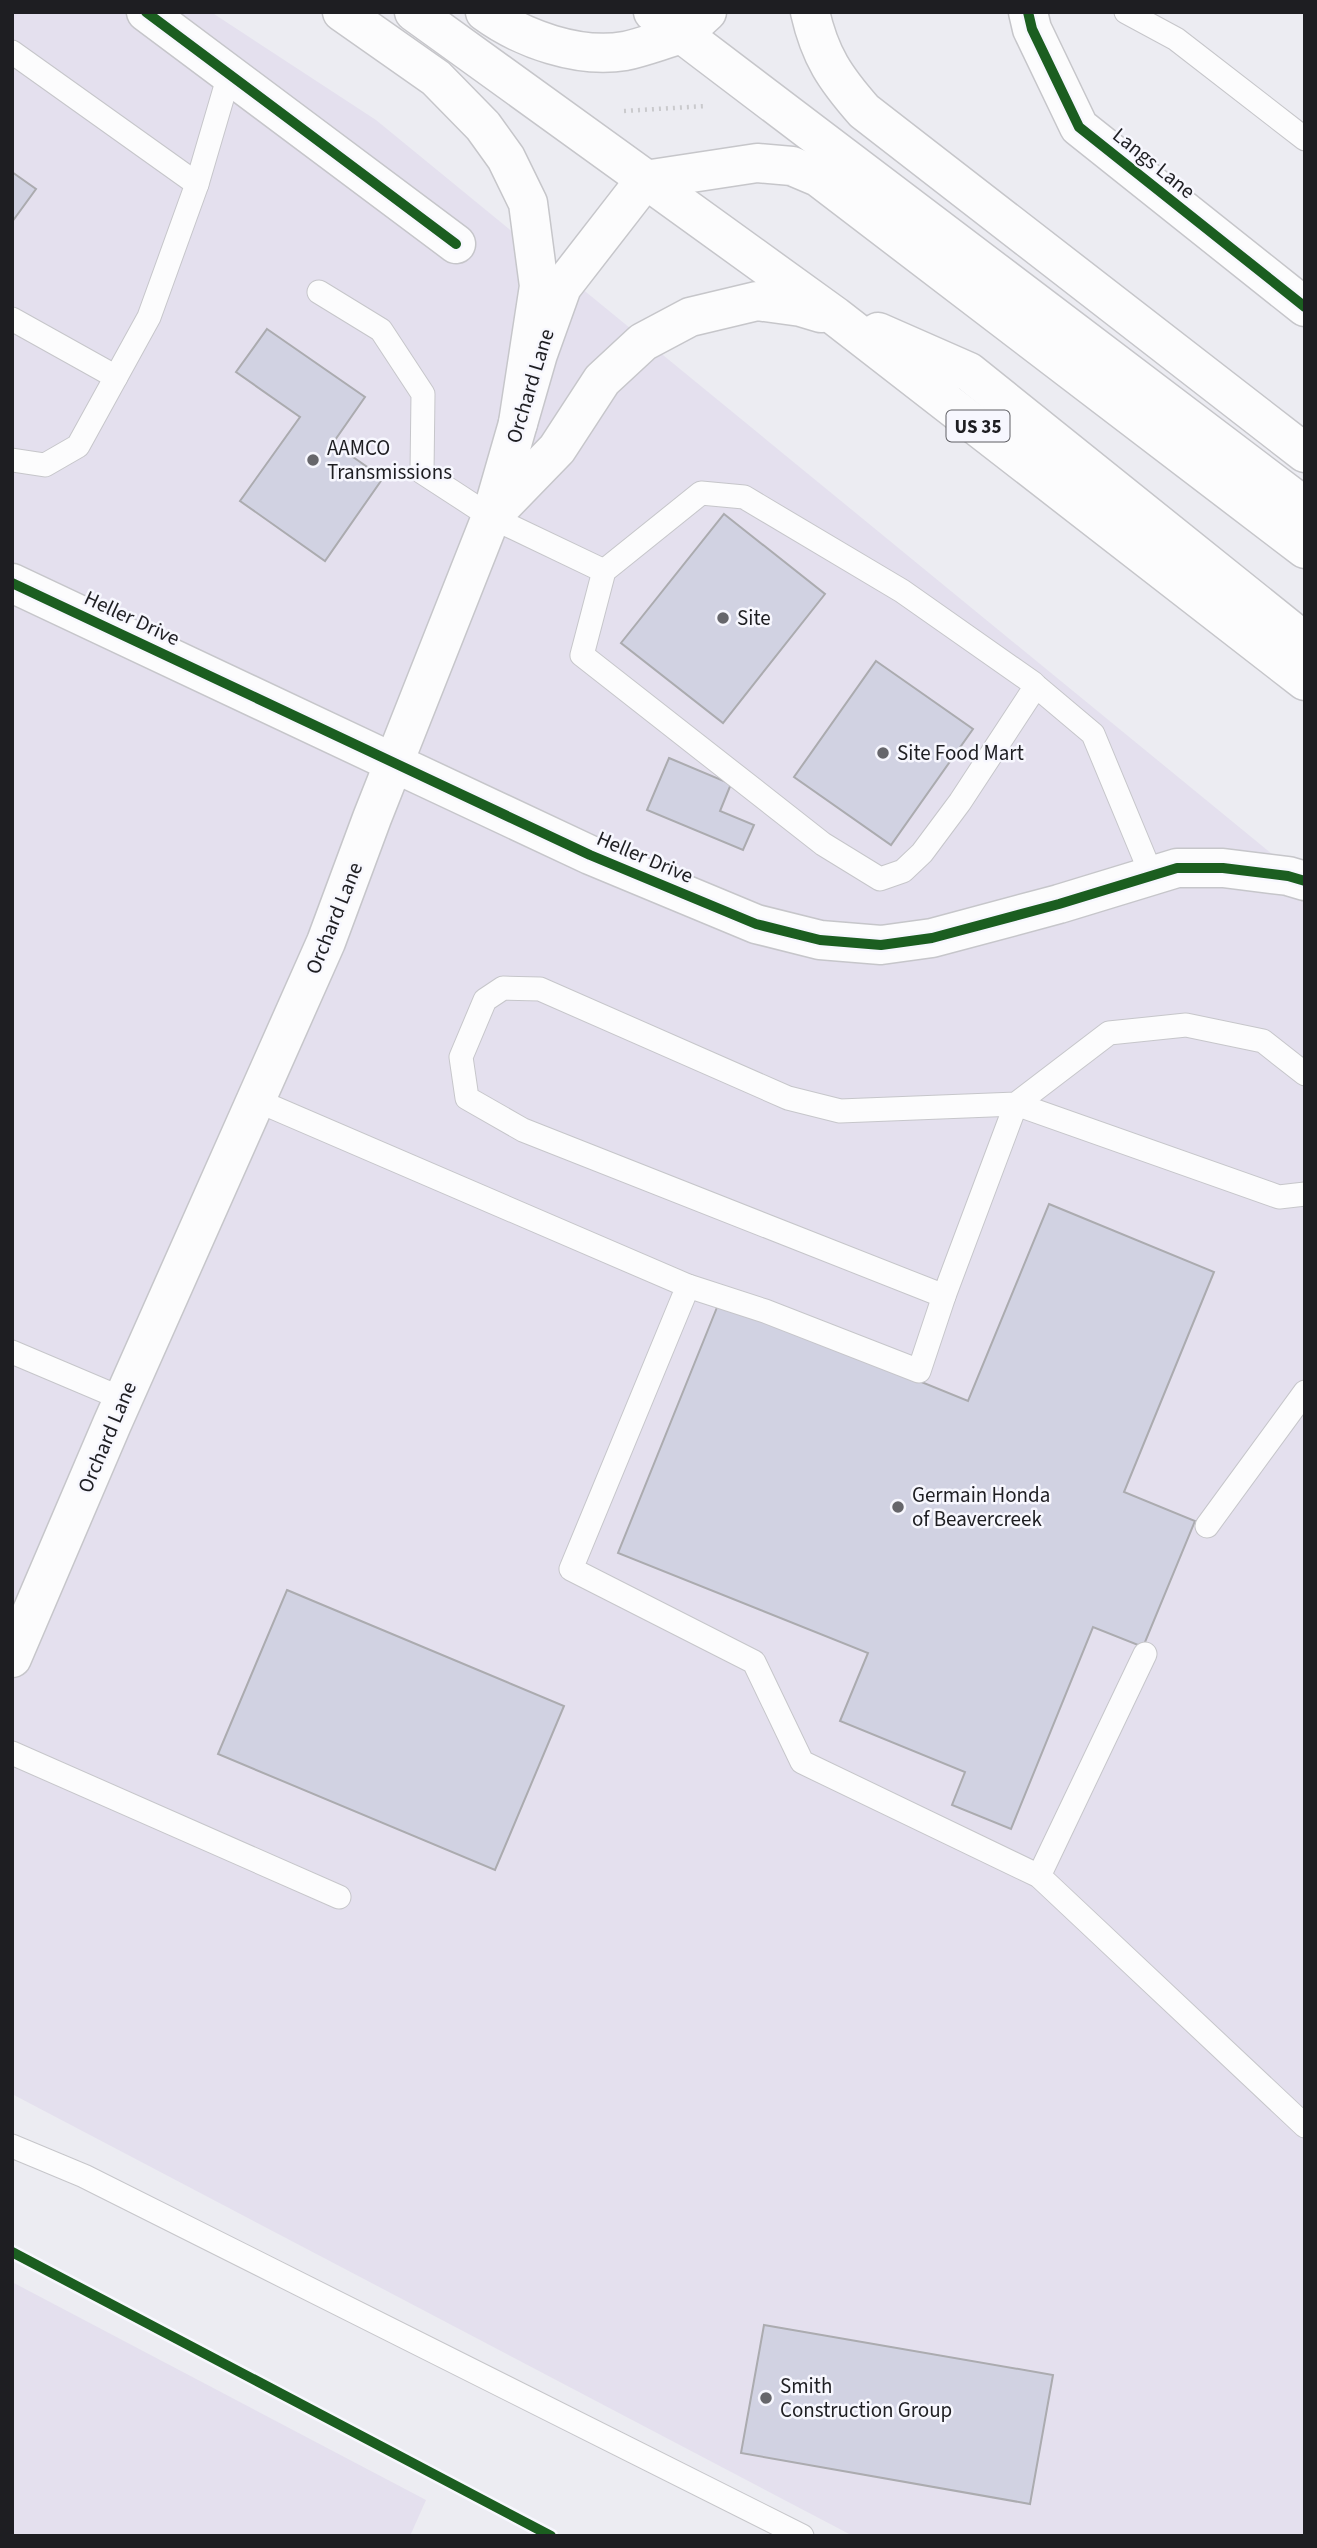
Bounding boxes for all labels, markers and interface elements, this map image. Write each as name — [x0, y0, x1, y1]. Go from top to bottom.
street label: Langs Lane — [1106, 120, 1202, 206]
street label: Orchard Lane — [498, 325, 562, 447]
road number: US 35 — [946, 410, 1010, 442]
place label: AAMCO Transmissions — [327, 433, 452, 487]
marker: AAMCO Transmissions — [305, 452, 321, 468]
street label: Heller Drive — [79, 583, 185, 653]
place label: Site — [737, 603, 771, 633]
marker: Site — [715, 610, 731, 626]
place label: Site Food Mart — [897, 738, 1024, 768]
marker: Site Food Mart — [875, 745, 891, 761]
street label: Heller Drive — [592, 823, 698, 891]
street label: Orchard Lane — [298, 858, 370, 978]
street label: Orchard Lane — [70, 1377, 144, 1497]
place label: Germain Honda of Beavercreek — [912, 1480, 1050, 1534]
marker: Germain Honda of Beavercreek — [890, 1499, 906, 1515]
place label: Smith Construction Group — [780, 2371, 952, 2425]
marker: Smith Construction Group — [758, 2390, 774, 2406]

